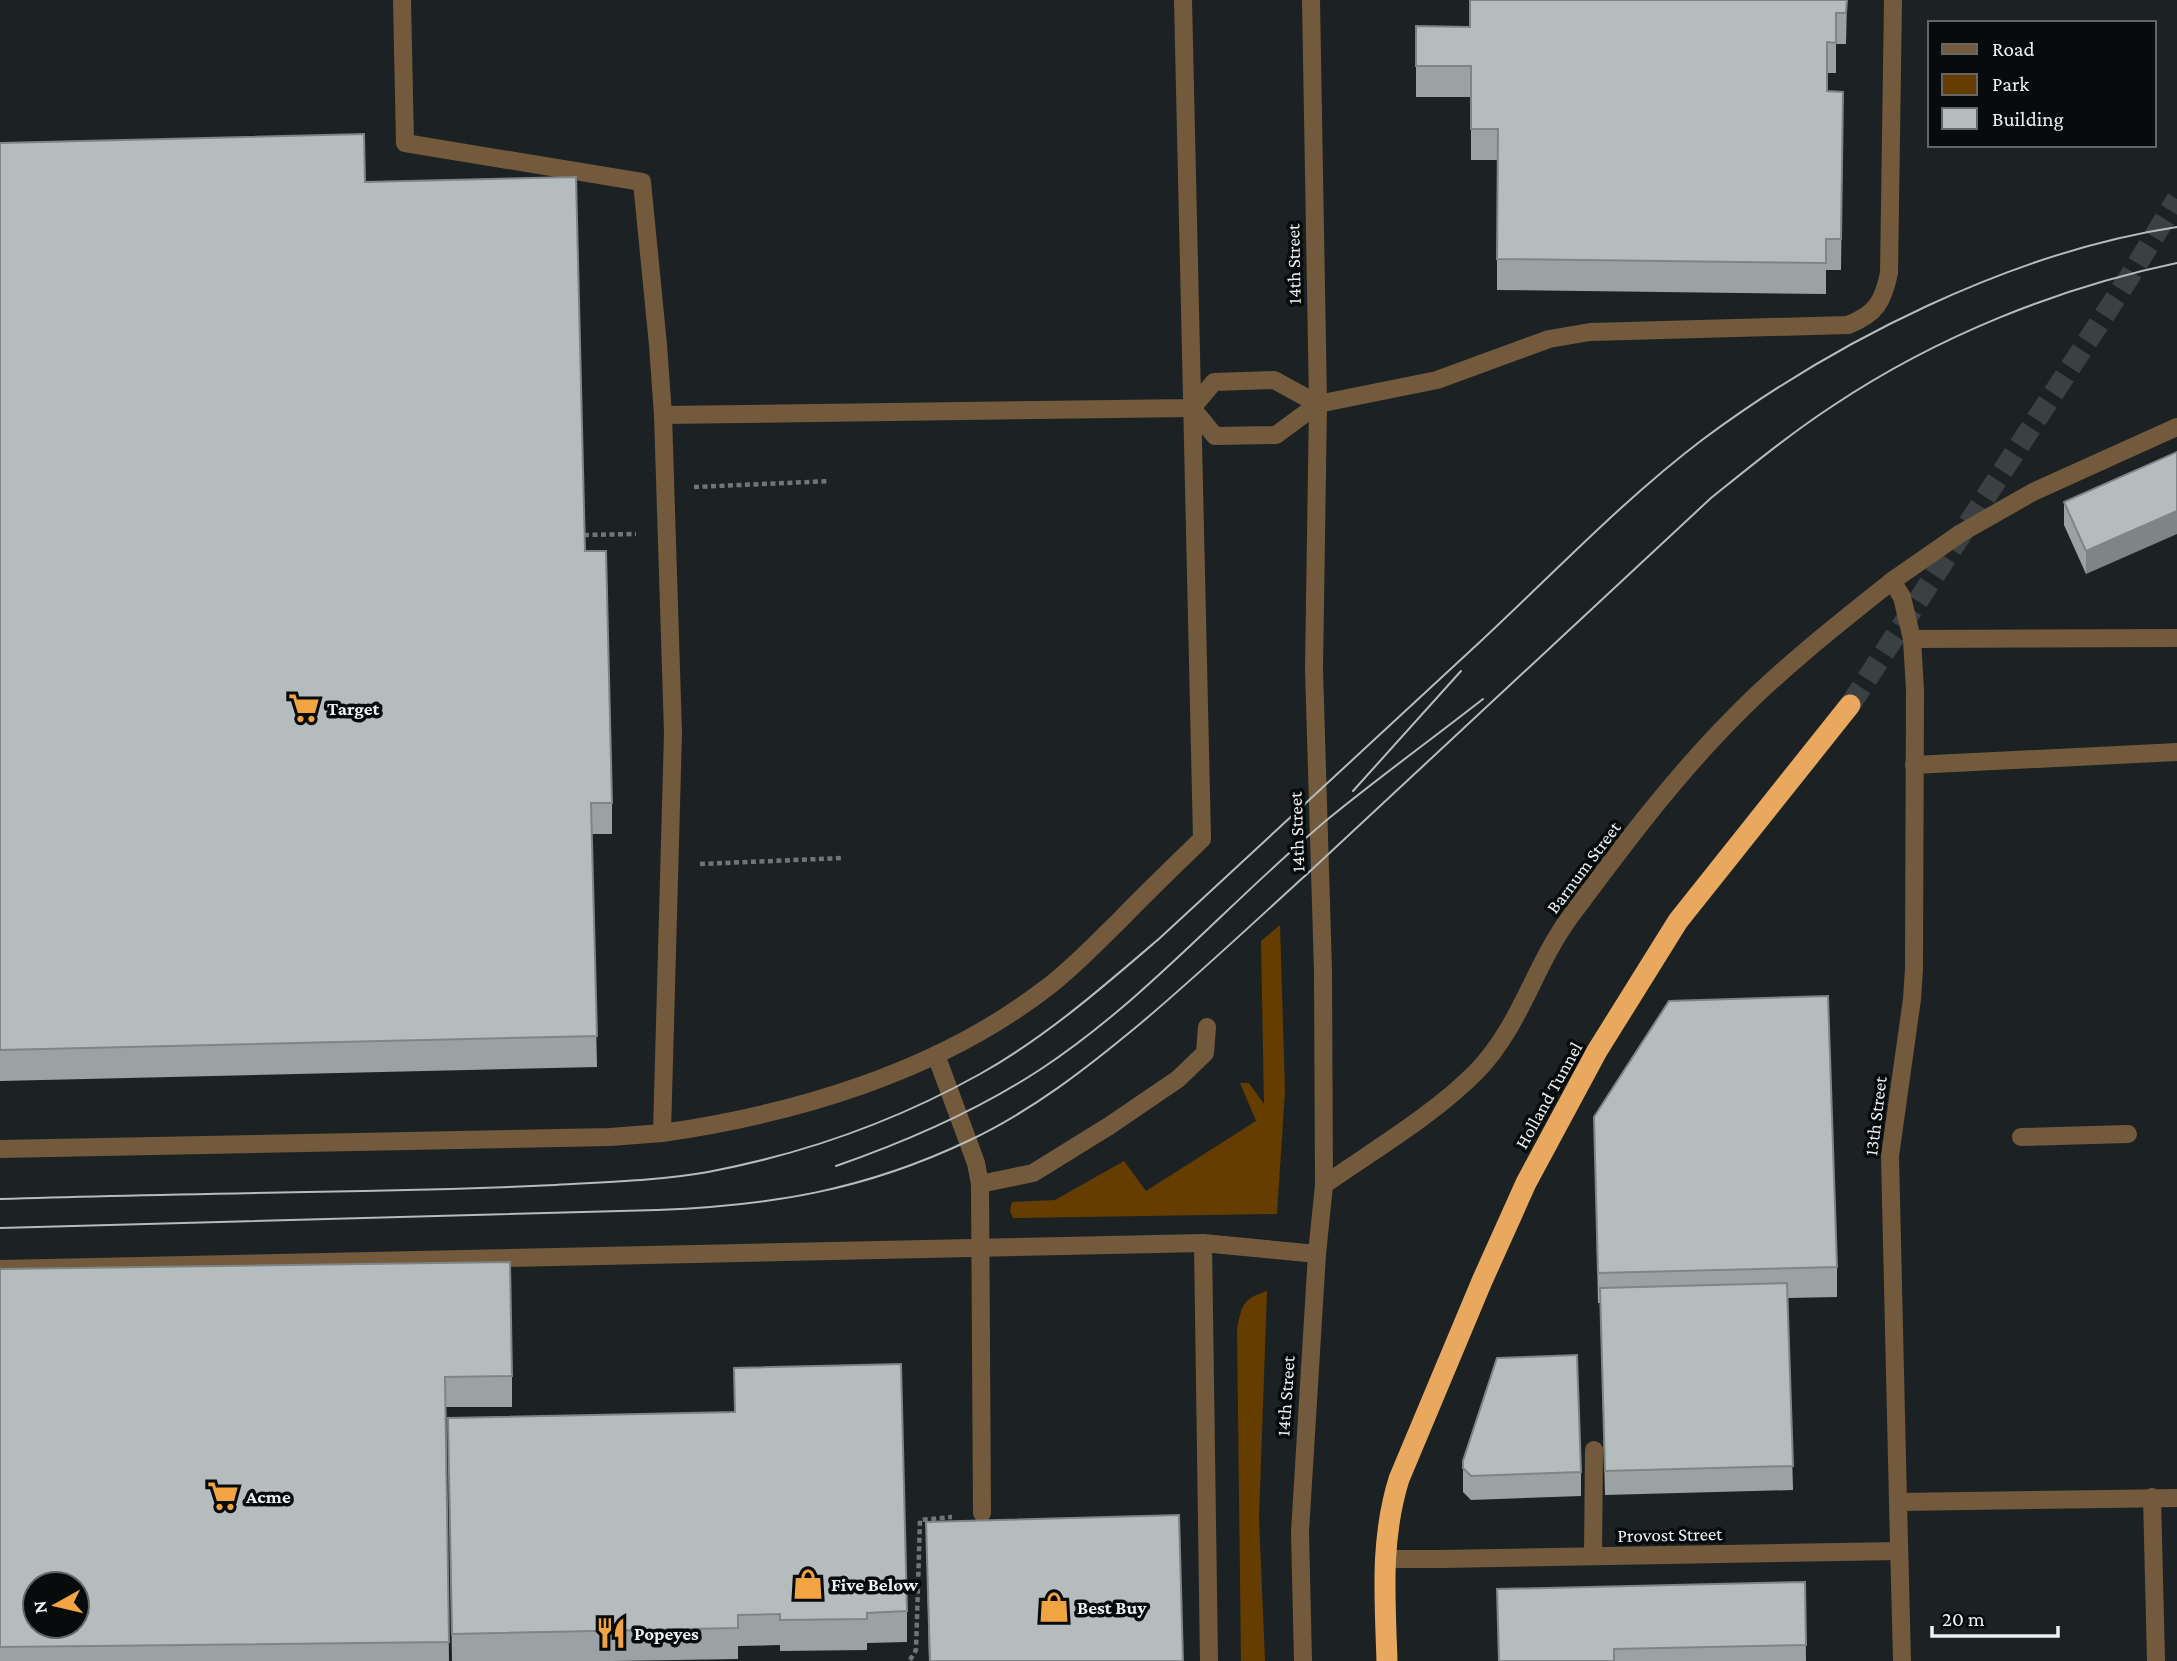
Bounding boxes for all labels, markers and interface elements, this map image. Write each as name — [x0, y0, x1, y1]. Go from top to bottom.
legend — [1928, 21, 2156, 147]
text: Road — [1992, 37, 2035, 61]
text: Park — [1992, 72, 2029, 96]
text: Building — [1992, 107, 2064, 131]
street label: 14th Street — [1282, 223, 1305, 304]
supermarket icon: Target — [287, 691, 321, 725]
place label: Target — [327, 698, 380, 719]
street label: 14th Street — [1285, 791, 1308, 873]
street label: Barnum Street — [1542, 817, 1625, 917]
street label: Holland Tunnel — [1511, 1038, 1586, 1152]
street label: 13th Street — [1860, 1074, 1891, 1157]
street label: 14th Street — [1272, 1354, 1299, 1437]
supermarket icon: Acme — [206, 1479, 240, 1513]
place label: Acme — [245, 1486, 291, 1507]
street label: Provost Street — [1617, 1523, 1723, 1546]
shop icon: Five Below — [791, 1567, 825, 1601]
north arrow — [21, 1570, 91, 1640]
place label: Five Below — [831, 1574, 919, 1595]
shop icon: Best Buy — [1037, 1590, 1071, 1624]
scale bar — [1932, 1594, 2058, 1638]
place label: Best Buy — [1077, 1597, 1147, 1618]
text: N — [28, 1599, 51, 1615]
text: 20 m — [1942, 1607, 1985, 1631]
restaurant icon: Popeyes — [594, 1616, 628, 1650]
place label: Popeyes — [634, 1623, 699, 1644]

